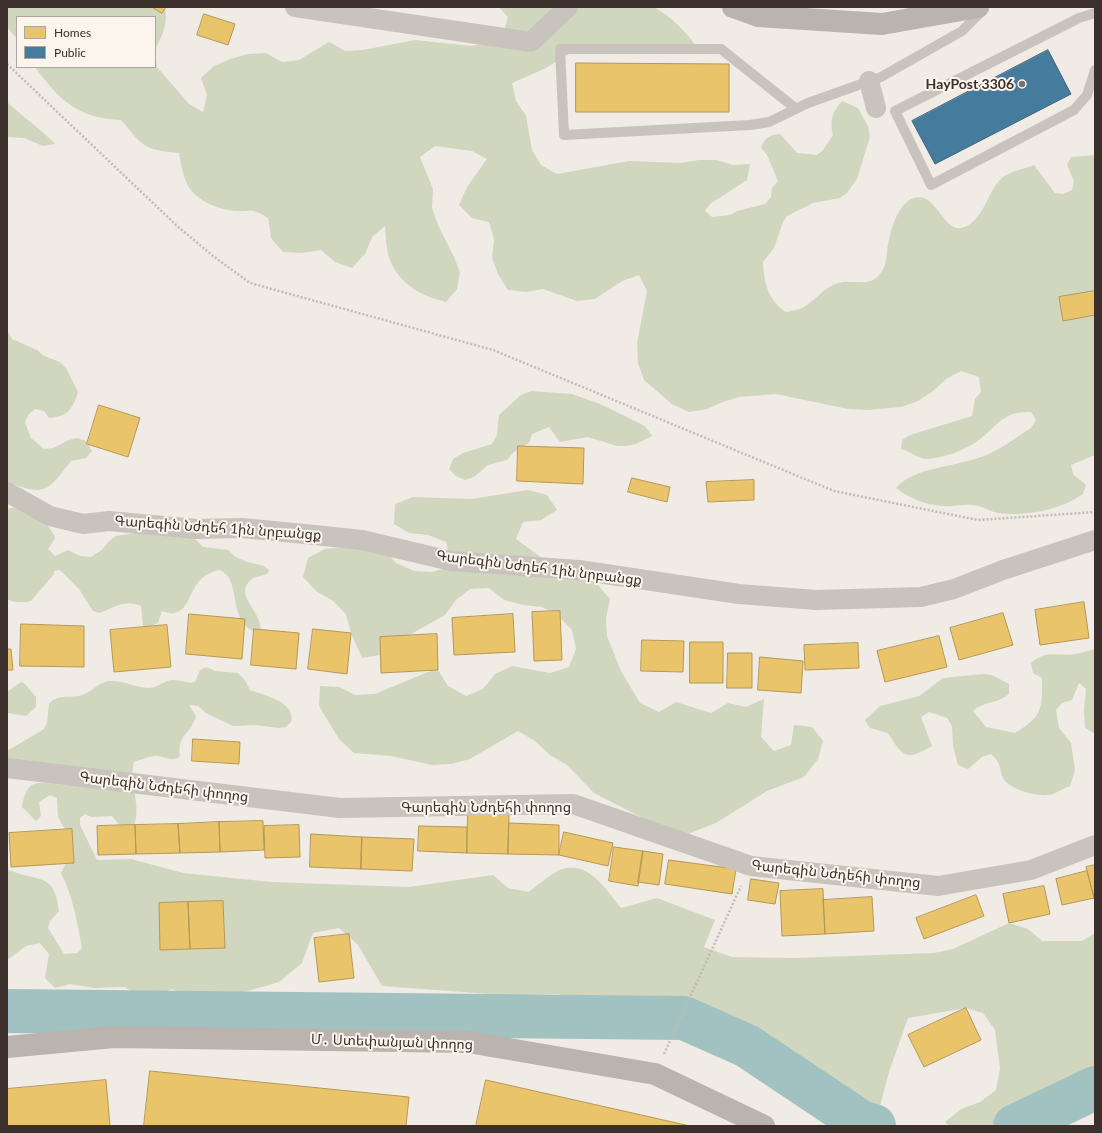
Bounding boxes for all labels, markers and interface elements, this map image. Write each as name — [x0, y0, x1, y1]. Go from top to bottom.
legend — [16, 16, 156, 68]
text: Homes — [54, 25, 91, 40]
text: Public — [54, 45, 86, 60]
place label: HayPost 3306 — [926, 76, 1014, 92]
marker: HayPost 3306 — [1017, 79, 1027, 89]
street label: Գարեգին Նժդեհ 1ին նրբանցք — [114, 512, 322, 544]
street label: Գարեգին Նժդեհ 1ին նրբանցք — [435, 547, 643, 589]
street label: Գարեգին Նժդեհի փողոց — [79, 768, 249, 806]
street label: Գարեգին Նժդեհի փողոց — [401, 799, 571, 815]
street label: Գարեգին Նժդեհի փողոց — [751, 857, 921, 891]
street label: Մ․ Ստեփանյան փողոց — [311, 1031, 473, 1053]

